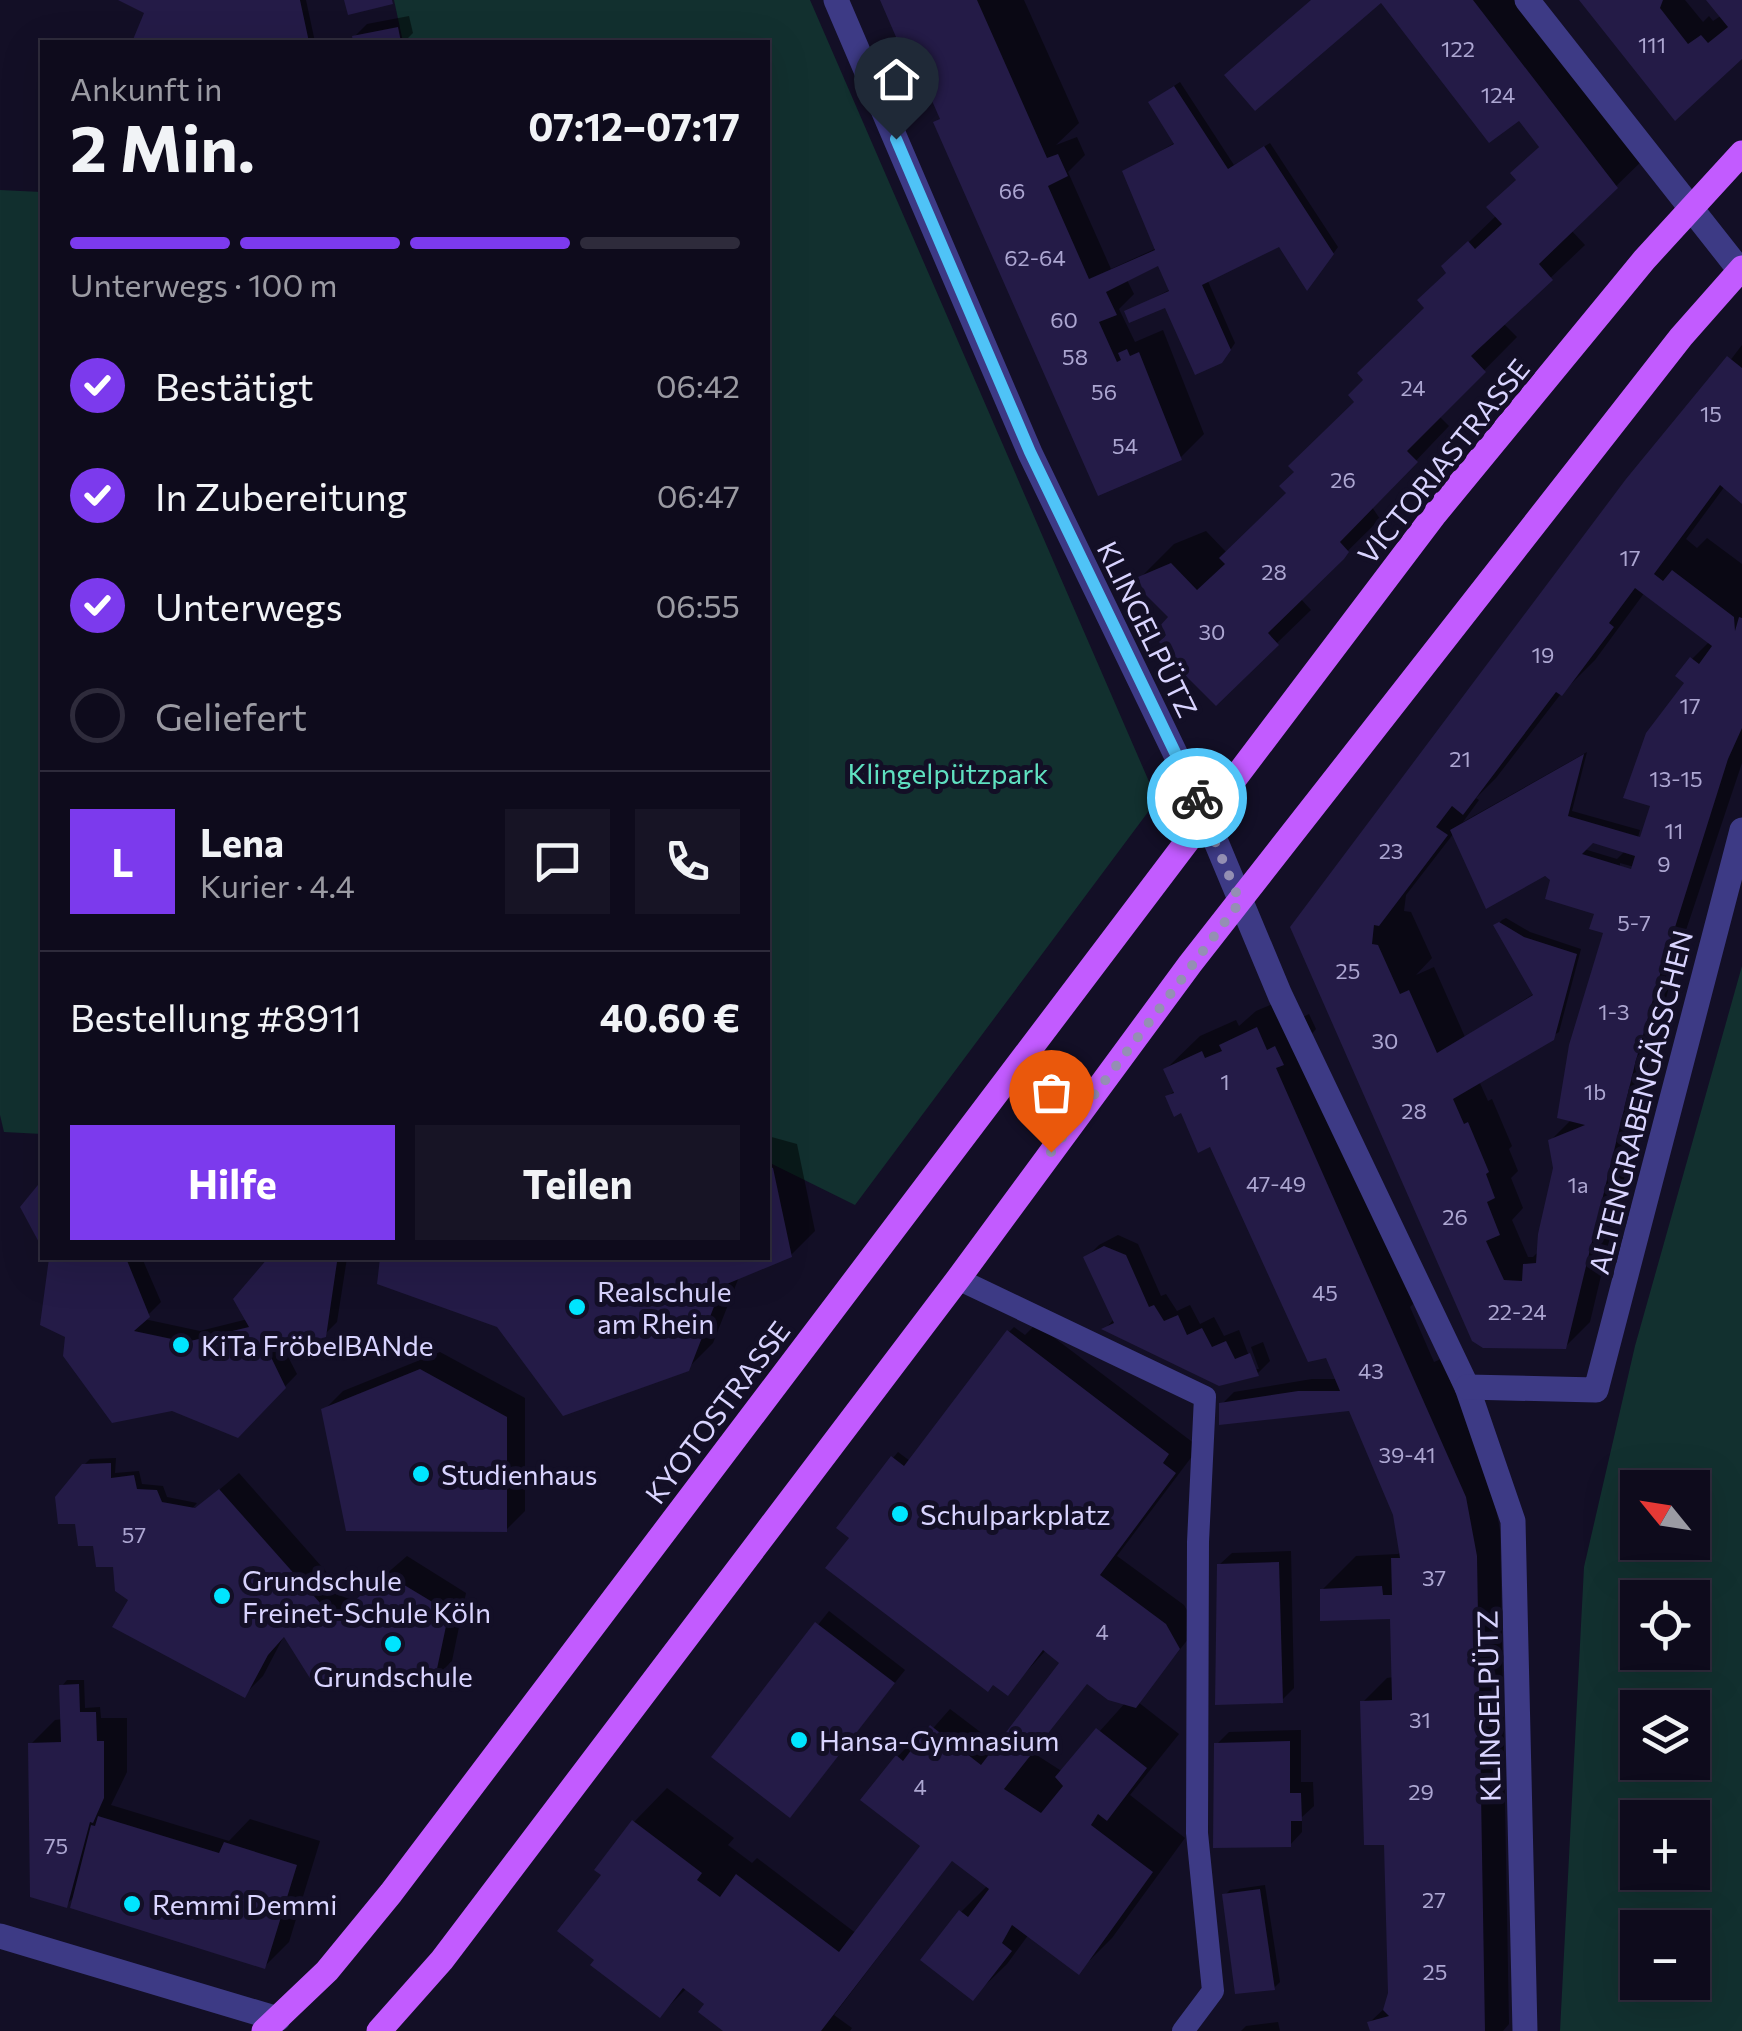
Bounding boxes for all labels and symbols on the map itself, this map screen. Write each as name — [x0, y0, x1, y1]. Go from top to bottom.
house number: 111 — [1638, 31, 1666, 58]
house number: 122 — [1441, 35, 1475, 62]
pin — [854, 37, 939, 140]
house number: 124 — [1481, 81, 1515, 108]
house number: 66 — [999, 177, 1025, 204]
house number: 62-64 — [1004, 244, 1066, 271]
house number: 60 — [1050, 306, 1078, 333]
house number: 58 — [1062, 343, 1088, 370]
street label: VICTORIASTRASSE — [1350, 352, 1536, 570]
house number: 24 — [1400, 374, 1426, 401]
house number: 56 — [1091, 378, 1117, 405]
house number: 15 — [1700, 400, 1722, 427]
house number: 54 — [1112, 432, 1138, 459]
house number: 26 — [1330, 466, 1356, 493]
street label: KLINGELPÜTZ — [1091, 535, 1205, 723]
house number: 17 — [1619, 544, 1641, 571]
house number: 28 — [1261, 558, 1287, 585]
house number: 30 — [1199, 618, 1225, 645]
house number: 19 — [1532, 641, 1554, 668]
house number: 17 — [1679, 692, 1701, 719]
house number: 21 — [1449, 745, 1471, 772]
courier — [1147, 748, 1247, 848]
park label: Klingelpützpark — [847, 756, 1049, 790]
house number: 13-15 — [1649, 765, 1703, 792]
house number: 11 — [1665, 817, 1683, 844]
house number: 23 — [1379, 837, 1403, 864]
house number: 9 — [1657, 850, 1671, 877]
house number: 5-7 — [1617, 909, 1651, 936]
street label: ALTENGRABENGÄSSCHEN — [1581, 926, 1699, 1278]
house number: 25 — [1336, 957, 1360, 984]
house number: 1-3 — [1598, 998, 1630, 1025]
house number: 30 — [1372, 1027, 1398, 1054]
pin — [1009, 1050, 1094, 1153]
house number: 1 — [1220, 1068, 1230, 1095]
house number: 1b — [1584, 1078, 1606, 1105]
house number: 28 — [1401, 1097, 1427, 1124]
house number: 47-49 — [1246, 1170, 1306, 1197]
house number: 1a — [1568, 1171, 1588, 1198]
house number: 26 — [1442, 1203, 1468, 1230]
place label: Realschule am Rhein — [597, 1274, 732, 1340]
house number: 45 — [1312, 1279, 1338, 1306]
marker: Realschule am Rhein — [566, 1296, 588, 1318]
house number: 22-24 — [1488, 1298, 1546, 1325]
street label: KYOTOSTRASSE — [637, 1314, 797, 1510]
place label: KiTa FröbelBANde — [201, 1328, 433, 1362]
marker: KiTa FröbelBANde — [170, 1334, 192, 1356]
house number: 43 — [1358, 1357, 1384, 1384]
house number: 39-41 — [1378, 1441, 1436, 1468]
place label: Studienhaus — [441, 1457, 598, 1491]
marker: Studienhaus — [410, 1463, 432, 1485]
north arrow — [1620, 1470, 1710, 1560]
place label: Schulparkplatz — [920, 1497, 1110, 1531]
marker: Schulparkplatz — [889, 1503, 911, 1525]
house number: 57 — [122, 1521, 146, 1548]
place label: Grundschule Freinet-Schule Köln — [242, 1563, 491, 1629]
house number: 37 — [1422, 1564, 1446, 1591]
marker: Grundschule Freinet-Schule Köln — [211, 1585, 233, 1607]
street label: KLINGELPÜTZ — [1469, 1610, 1507, 1802]
house number: 4 — [1095, 1618, 1109, 1645]
marker: Grundschule — [382, 1633, 404, 1655]
place label: Grundschule — [313, 1659, 473, 1693]
house number: 31 — [1409, 1706, 1431, 1733]
place label: Hansa-Gymnasium — [819, 1723, 1059, 1757]
marker: Hansa-Gymnasium — [788, 1729, 810, 1751]
house number: 4 — [913, 1773, 927, 1800]
house number: 29 — [1408, 1778, 1434, 1805]
house number: 75 — [44, 1832, 68, 1859]
house number: 27 — [1422, 1886, 1446, 1913]
place label: Remmi Demmi — [152, 1887, 337, 1921]
marker: Remmi Demmi — [121, 1893, 143, 1915]
house number: 25 — [1423, 1958, 1447, 1985]

